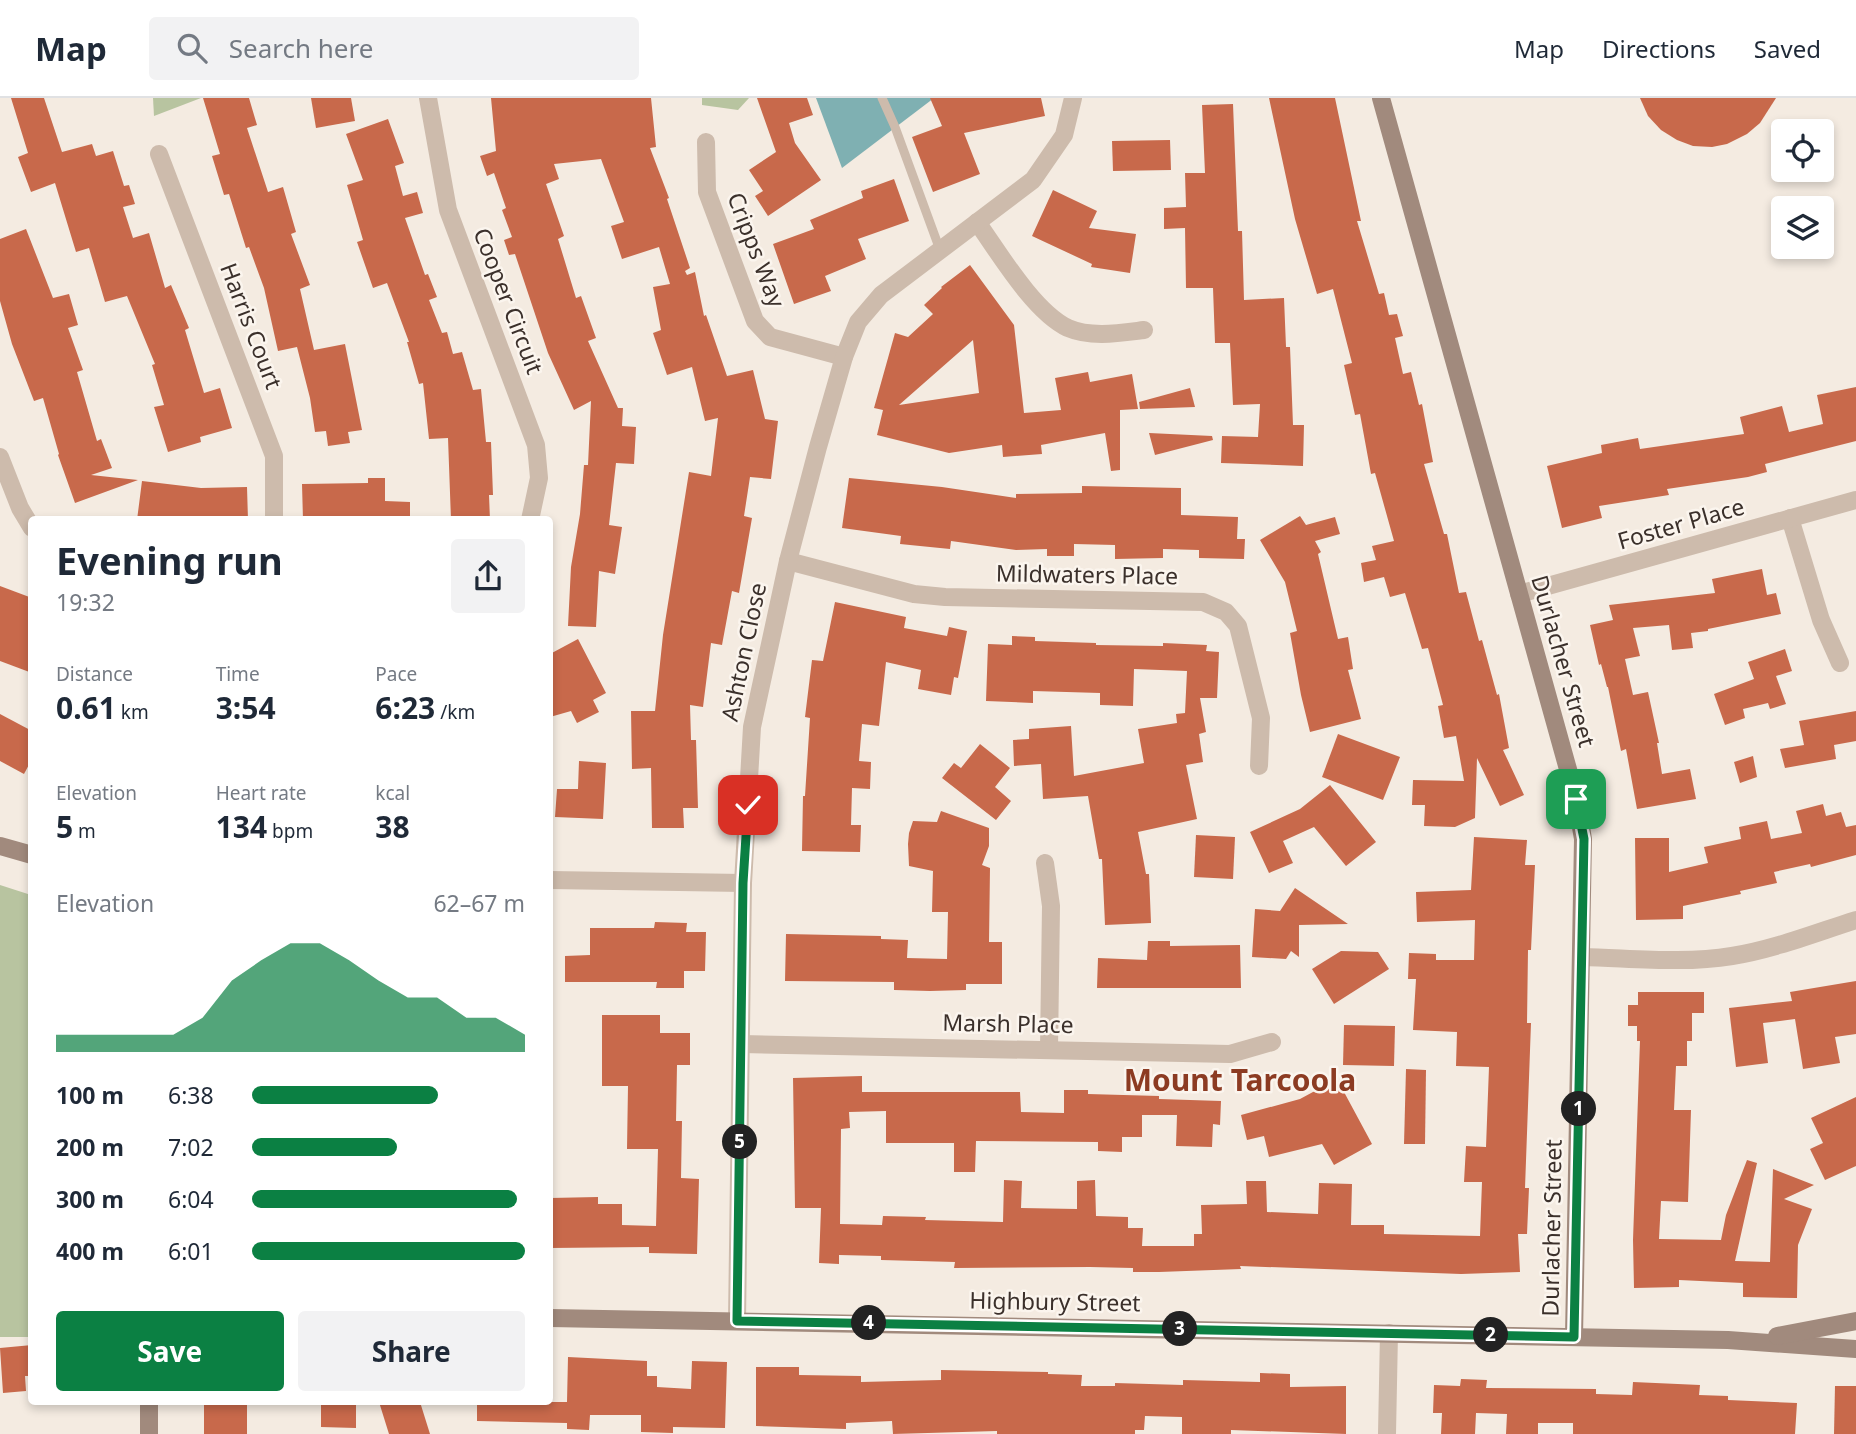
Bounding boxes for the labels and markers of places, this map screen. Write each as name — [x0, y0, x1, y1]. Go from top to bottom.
pin — [1546, 769, 1606, 829]
pin — [718, 775, 778, 835]
pin: 1 — [1562, 1091, 1596, 1126]
pin: 5 — [722, 1124, 758, 1160]
pin: 4 — [852, 1306, 886, 1340]
pin: 3 — [1162, 1312, 1198, 1346]
pin: 2 — [1474, 1318, 1508, 1352]

